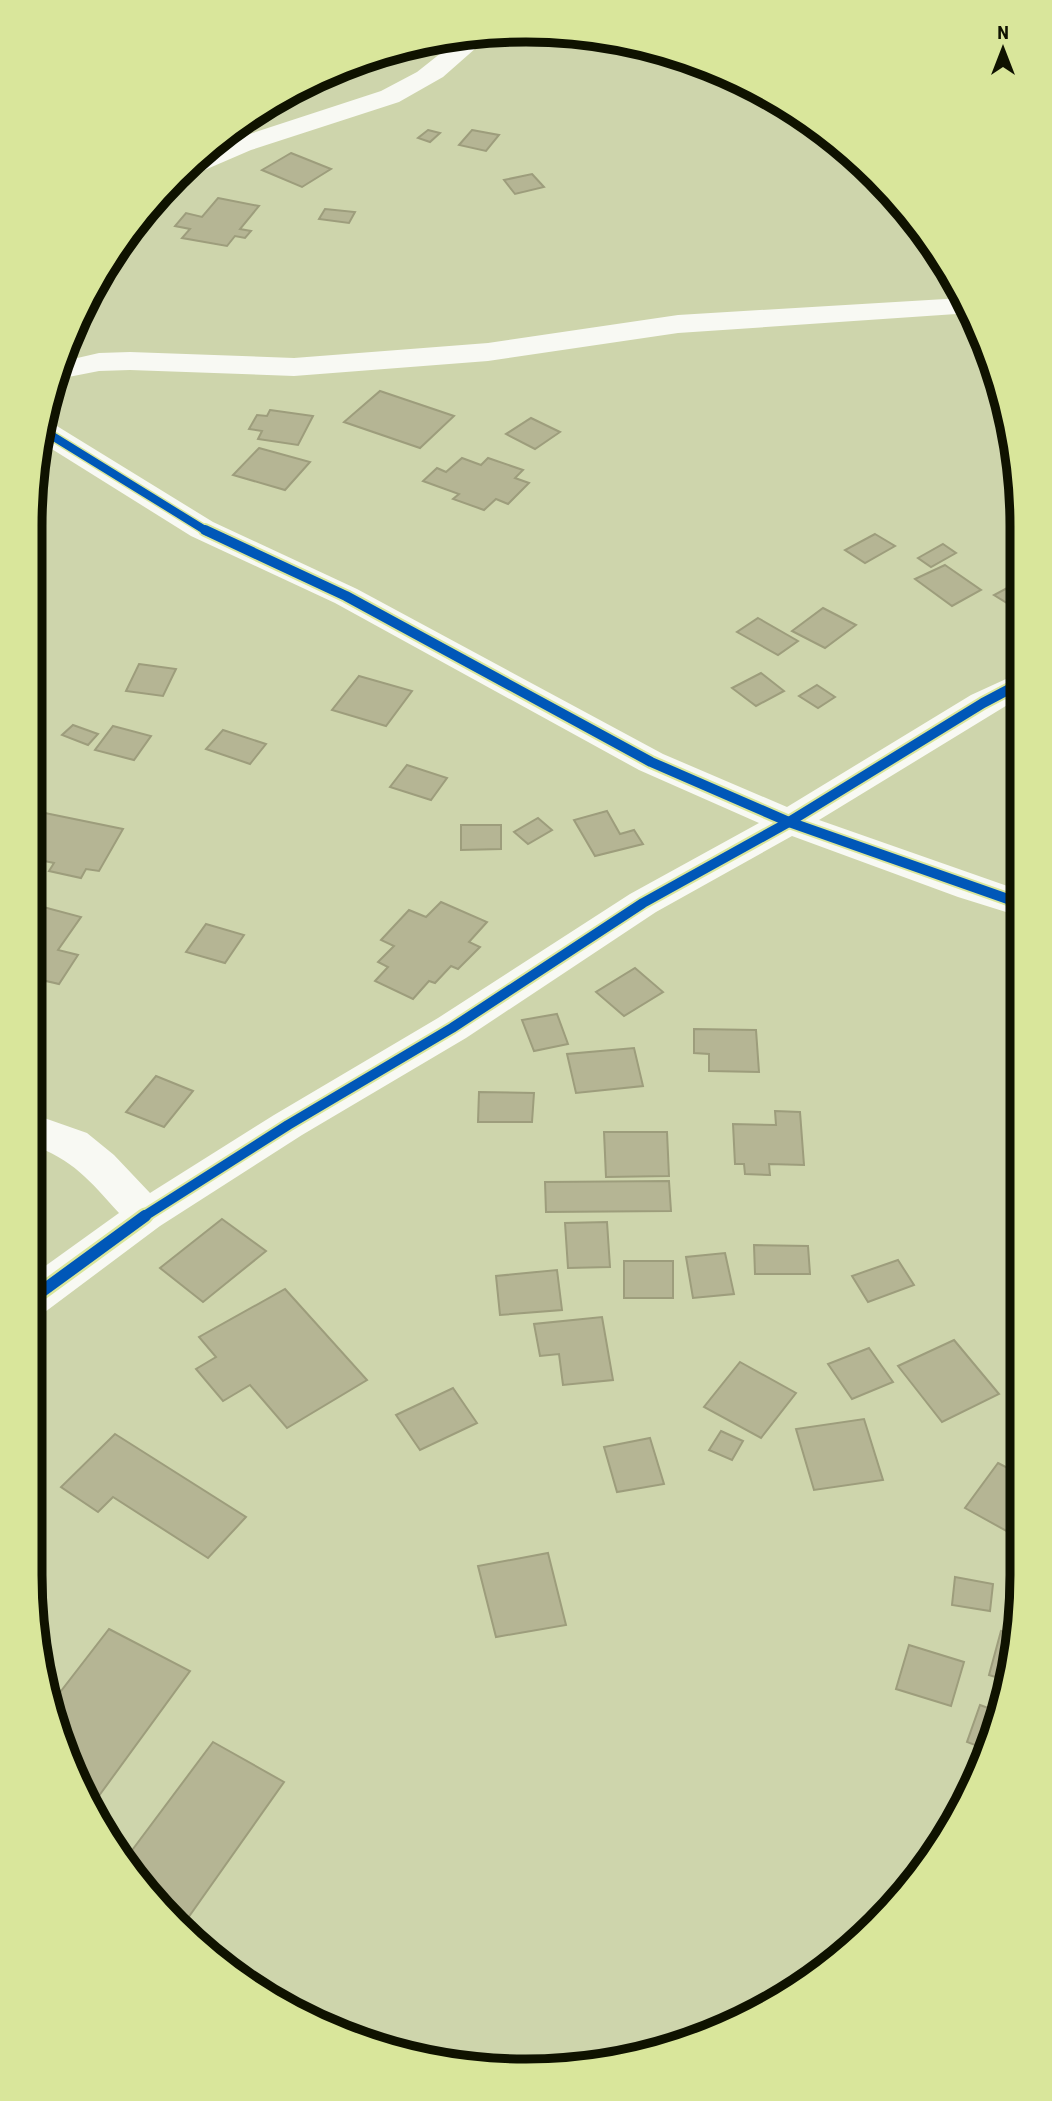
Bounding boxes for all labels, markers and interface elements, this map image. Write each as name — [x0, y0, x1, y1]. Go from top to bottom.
north arrow — [968, 14, 1038, 84]
text: N — [997, 21, 1009, 44]

